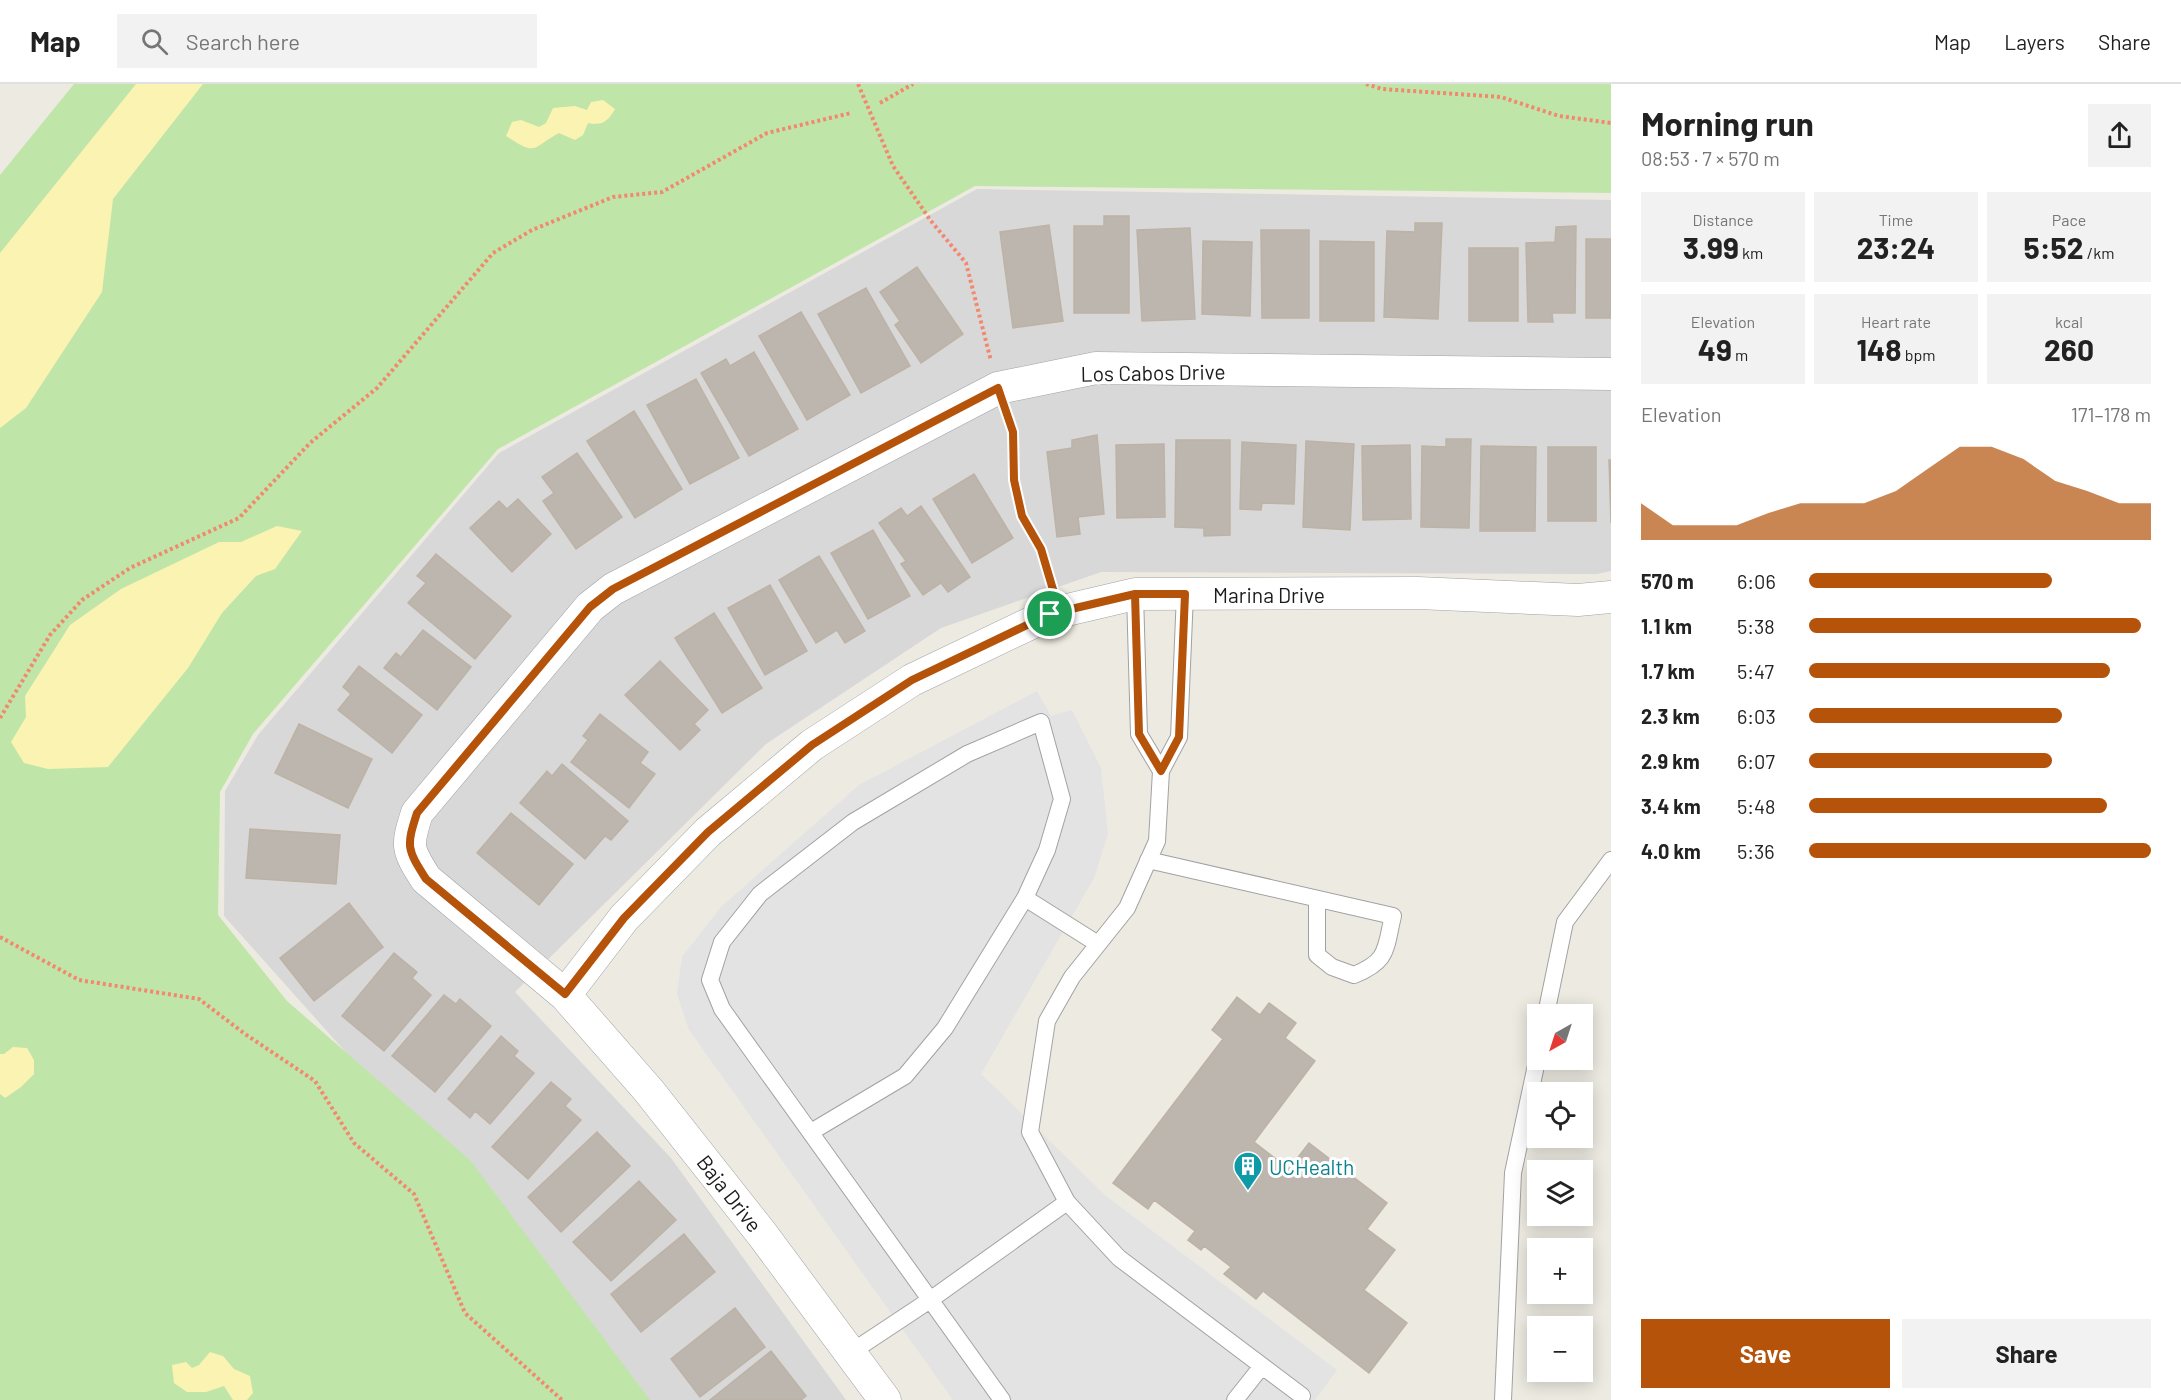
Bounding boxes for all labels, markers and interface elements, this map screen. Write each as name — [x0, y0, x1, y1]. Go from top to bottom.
search box — [117, 14, 537, 68]
text: Map — [30, 24, 81, 58]
icon: search — [138, 25, 171, 58]
text: Search here — [186, 28, 300, 54]
text: Map — [1934, 29, 1971, 54]
text: Layers — [2004, 29, 2065, 54]
text: Share — [2098, 29, 2151, 54]
text: Morning run — [1641, 103, 1814, 143]
button: share — [2088, 104, 2151, 167]
text: 08:53 · 7 × 570 m — [1641, 146, 1780, 170]
text: Distance — [1693, 210, 1753, 229]
text: Time — [1879, 210, 1913, 229]
text: Pace — [2052, 210, 2086, 229]
text: 3.99 — [1683, 229, 1739, 265]
text: 23:24 — [1857, 229, 1935, 265]
text: 5:52 — [2024, 229, 2084, 265]
text: km — [1739, 243, 1763, 262]
text: /km — [2084, 243, 2114, 262]
text: Elevation — [1691, 312, 1755, 331]
text: Heart rate — [1861, 312, 1931, 331]
text: kcal — [2055, 312, 2083, 331]
text: 49 — [1698, 331, 1732, 367]
text: 148 — [1856, 331, 1901, 367]
text: 260 — [2044, 331, 2094, 367]
text: m — [1732, 345, 1748, 364]
text: bpm — [1901, 345, 1936, 364]
street label: Los Cabos Drive — [1080, 358, 1226, 386]
text: Elevation — [1641, 402, 1722, 426]
text: 171–178 m — [2071, 402, 2151, 426]
text: 570 m — [1641, 569, 1694, 593]
text: 6:06 — [1737, 569, 1776, 593]
street label: Marina Drive — [1213, 582, 1325, 607]
pin — [1024, 588, 1075, 639]
icon: arrive — [1033, 597, 1066, 630]
text: 1.1 km — [1641, 614, 1692, 638]
text: 5:38 — [1737, 614, 1775, 638]
text: 1.7 km — [1641, 659, 1695, 683]
text: 5:47 — [1737, 659, 1774, 683]
text: 2.3 km — [1641, 704, 1700, 728]
text: 6:03 — [1737, 704, 1776, 728]
text: 2.9 km — [1641, 749, 1700, 773]
text: 6:07 — [1737, 749, 1775, 773]
text: 3.4 km — [1641, 794, 1701, 818]
text: 5:48 — [1737, 794, 1776, 818]
text: 4.0 km — [1641, 839, 1701, 863]
text: 5:36 — [1737, 839, 1775, 863]
north arrow — [1527, 1004, 1593, 1070]
map controls — [1527, 1004, 1593, 1382]
button: locate — [1527, 1082, 1593, 1148]
street label: Baja Drive — [692, 1150, 768, 1236]
building icon: UCHealth — [1232, 1150, 1264, 1192]
place label: UCHealth — [1269, 1154, 1354, 1179]
button: layers — [1527, 1160, 1593, 1226]
button: + — [1527, 1238, 1593, 1304]
button: − — [1527, 1316, 1593, 1382]
button: Save — [1641, 1319, 1890, 1388]
button: Share — [1902, 1319, 2151, 1388]

